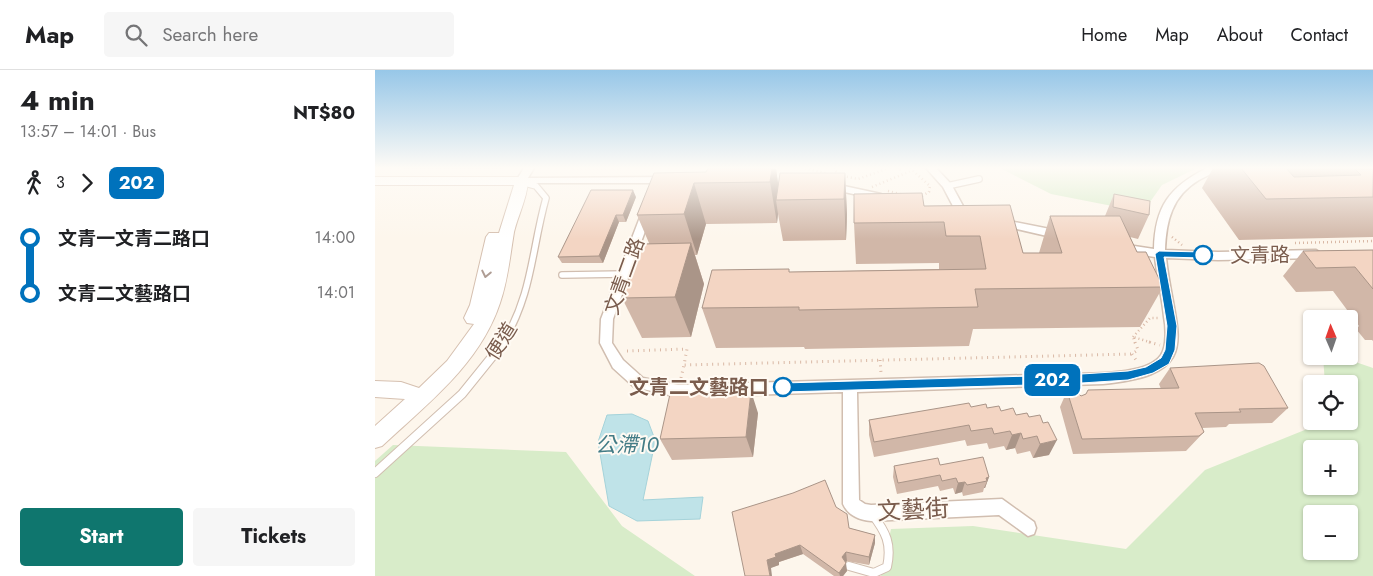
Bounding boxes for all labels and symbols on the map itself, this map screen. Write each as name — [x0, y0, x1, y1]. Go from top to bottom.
street label: 文青二路 — [597, 234, 652, 319]
street label: 文青路 — [1230, 240, 1290, 271]
unlabelled marker — [1193, 245, 1213, 265]
one-way arrow — [481, 270, 492, 279]
north arrow — [1303, 310, 1357, 365]
street label: 便道 — [479, 317, 524, 366]
line badge: 202 — [1023, 364, 1081, 396]
place label: 文青二文藝路口 — [629, 373, 769, 402]
marker: 文青二文藝路口 — [773, 377, 793, 397]
water label: 公滯10 — [595, 430, 659, 460]
street label: 文藝街 — [876, 490, 950, 529]

